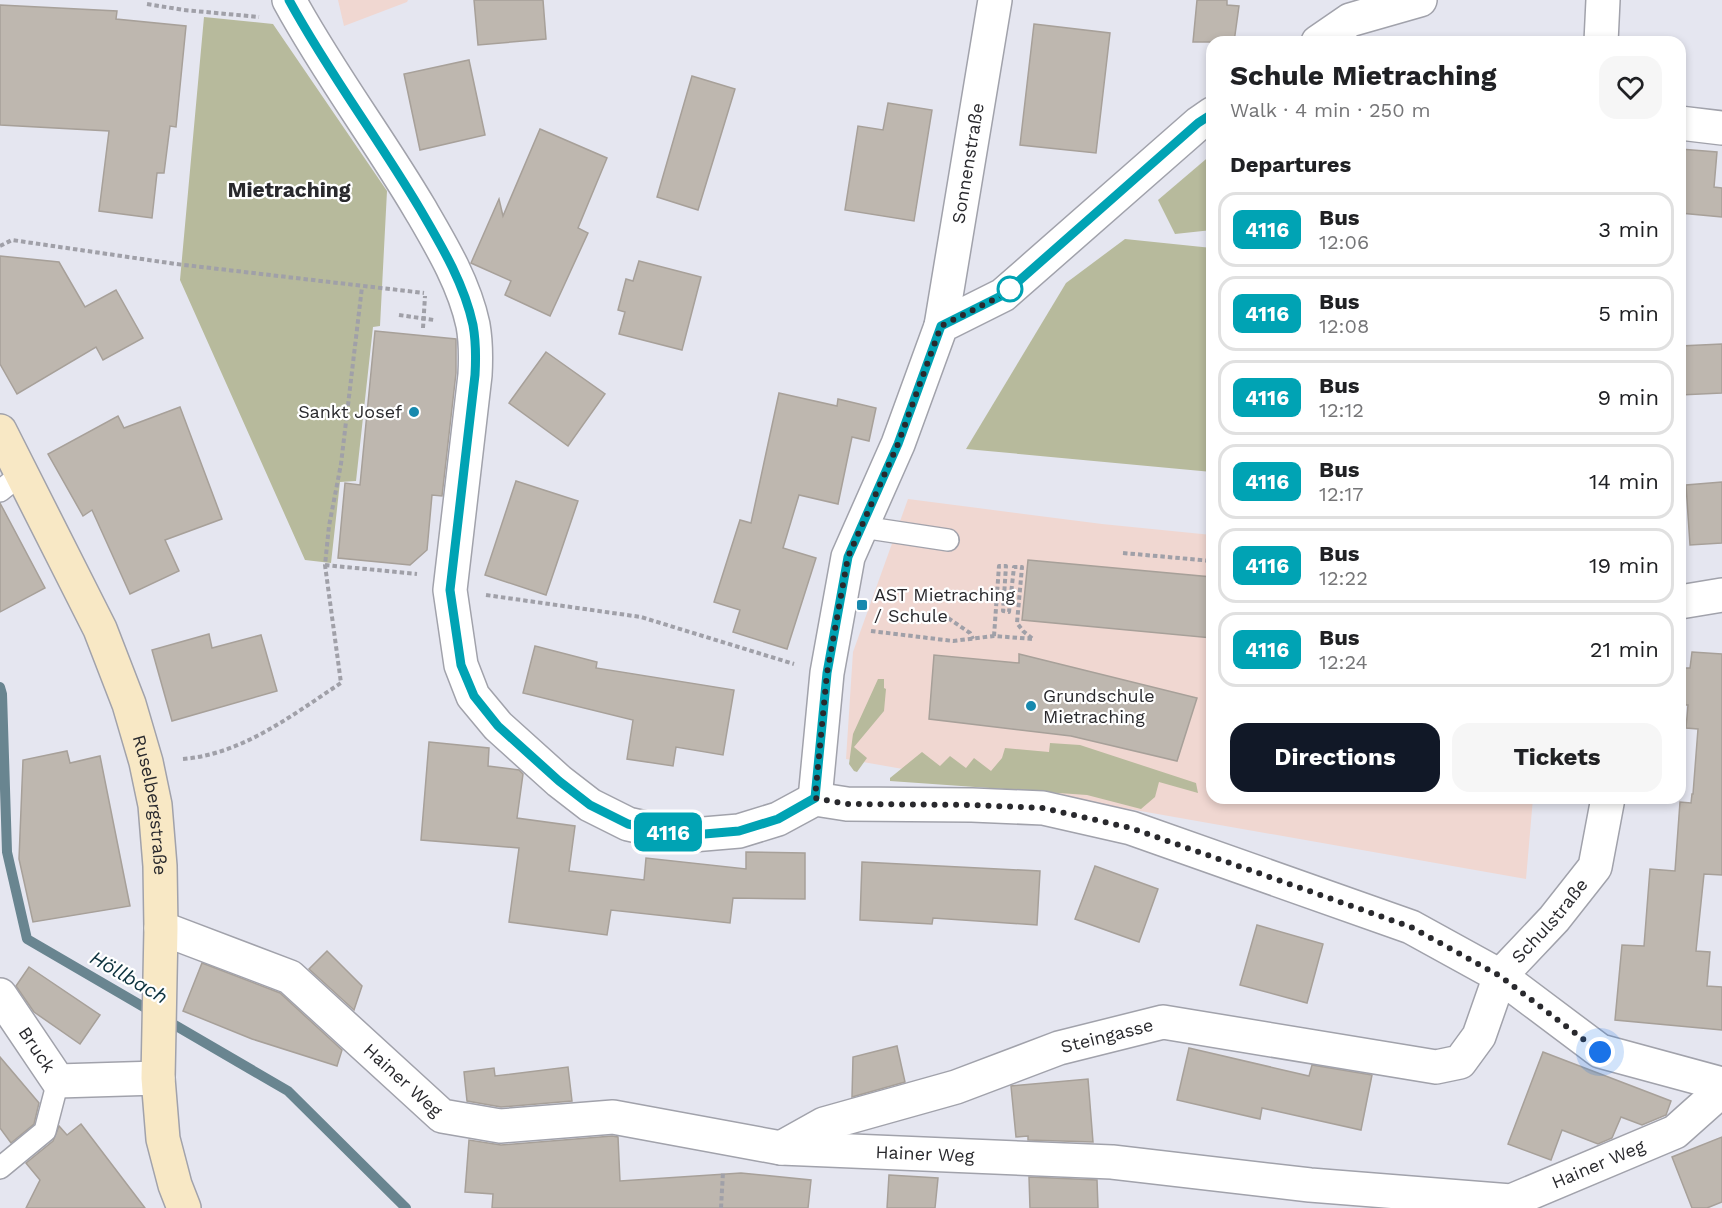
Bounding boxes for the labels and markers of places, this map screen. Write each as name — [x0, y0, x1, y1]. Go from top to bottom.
unlabelled marker — [997, 276, 1023, 302]
place label: Sankt Josef — [298, 401, 402, 422]
marker: Sankt Josef — [407, 405, 421, 419]
place label: AST Mietraching / Schule — [874, 584, 1016, 626]
marker: AST Mietraching / Schule — [855, 598, 869, 612]
place label: Grundschule Mietraching — [1043, 685, 1155, 727]
marker: Grundschule Mietraching — [1024, 699, 1038, 713]

